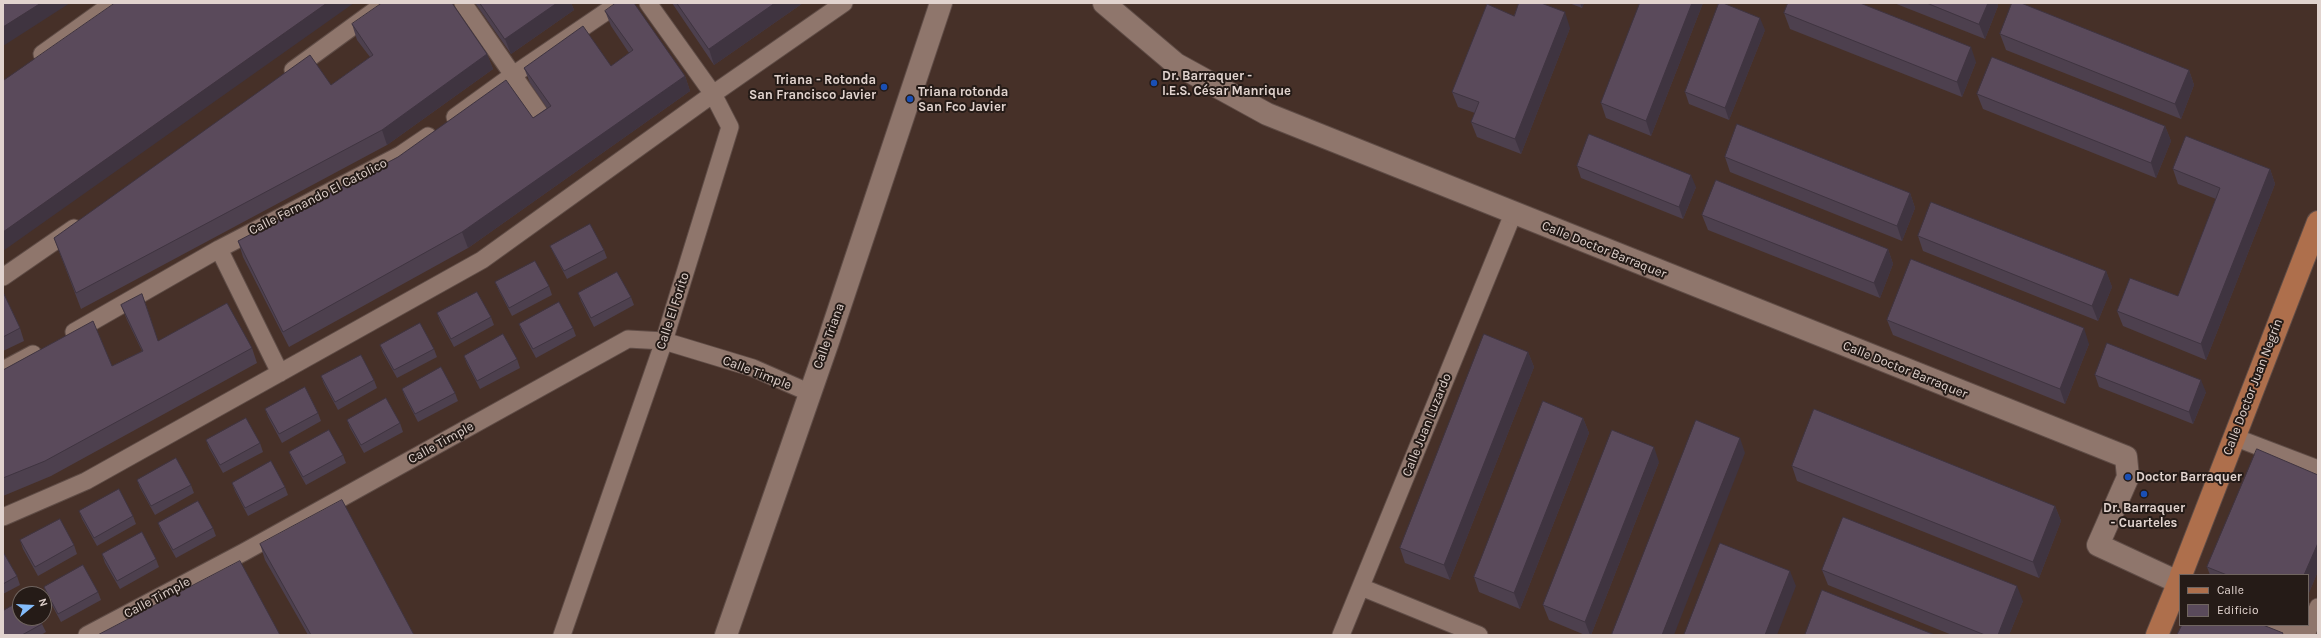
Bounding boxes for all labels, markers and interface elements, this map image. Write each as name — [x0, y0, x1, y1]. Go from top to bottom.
place label: Dr. Barraquer - I.E.S. César Manrique — [1162, 68, 1291, 99]
place label: Triana - Rotonda San Francisco Javier — [749, 72, 876, 103]
marker: Dr. Barraquer - I.E.S. César Manrique — [1149, 78, 1159, 88]
marker: Triana - Rotonda San Francisco Javier — [879, 82, 889, 92]
place label: Triana rotonda San Fco Javier — [918, 84, 1008, 115]
marker: Triana rotonda San Fco Javier — [905, 94, 915, 104]
street label: Calle Fernando El Catolico — [246, 155, 390, 239]
street label: Calle Doctor Barraquer — [1539, 218, 1669, 282]
street label: Calle El Forito — [653, 270, 693, 352]
street label: Calle Triana — [810, 301, 848, 371]
street label: Calle Doctor Juan Negrín — [2220, 317, 2286, 457]
street label: Calle Doctor Barraquer — [1840, 338, 1970, 402]
street label: Calle Timple — [720, 353, 794, 393]
street label: Calle Juan Luzardo — [1399, 371, 1455, 479]
street label: Calle Timple — [405, 419, 477, 467]
place label: Doctor Barraquer — [2136, 469, 2242, 485]
marker: Doctor Barraquer — [2123, 472, 2133, 482]
marker: Dr. Barraquer - Cuarteles — [2139, 489, 2149, 499]
place label: Dr. Barraquer - Cuarteles — [2103, 500, 2185, 531]
street label: Calle Timple — [121, 574, 193, 622]
legend — [2179, 574, 2309, 626]
text: Calle — [2217, 583, 2244, 597]
north arrow — [12, 586, 52, 626]
text: N — [36, 597, 50, 608]
text: Edificio — [2217, 603, 2258, 617]

